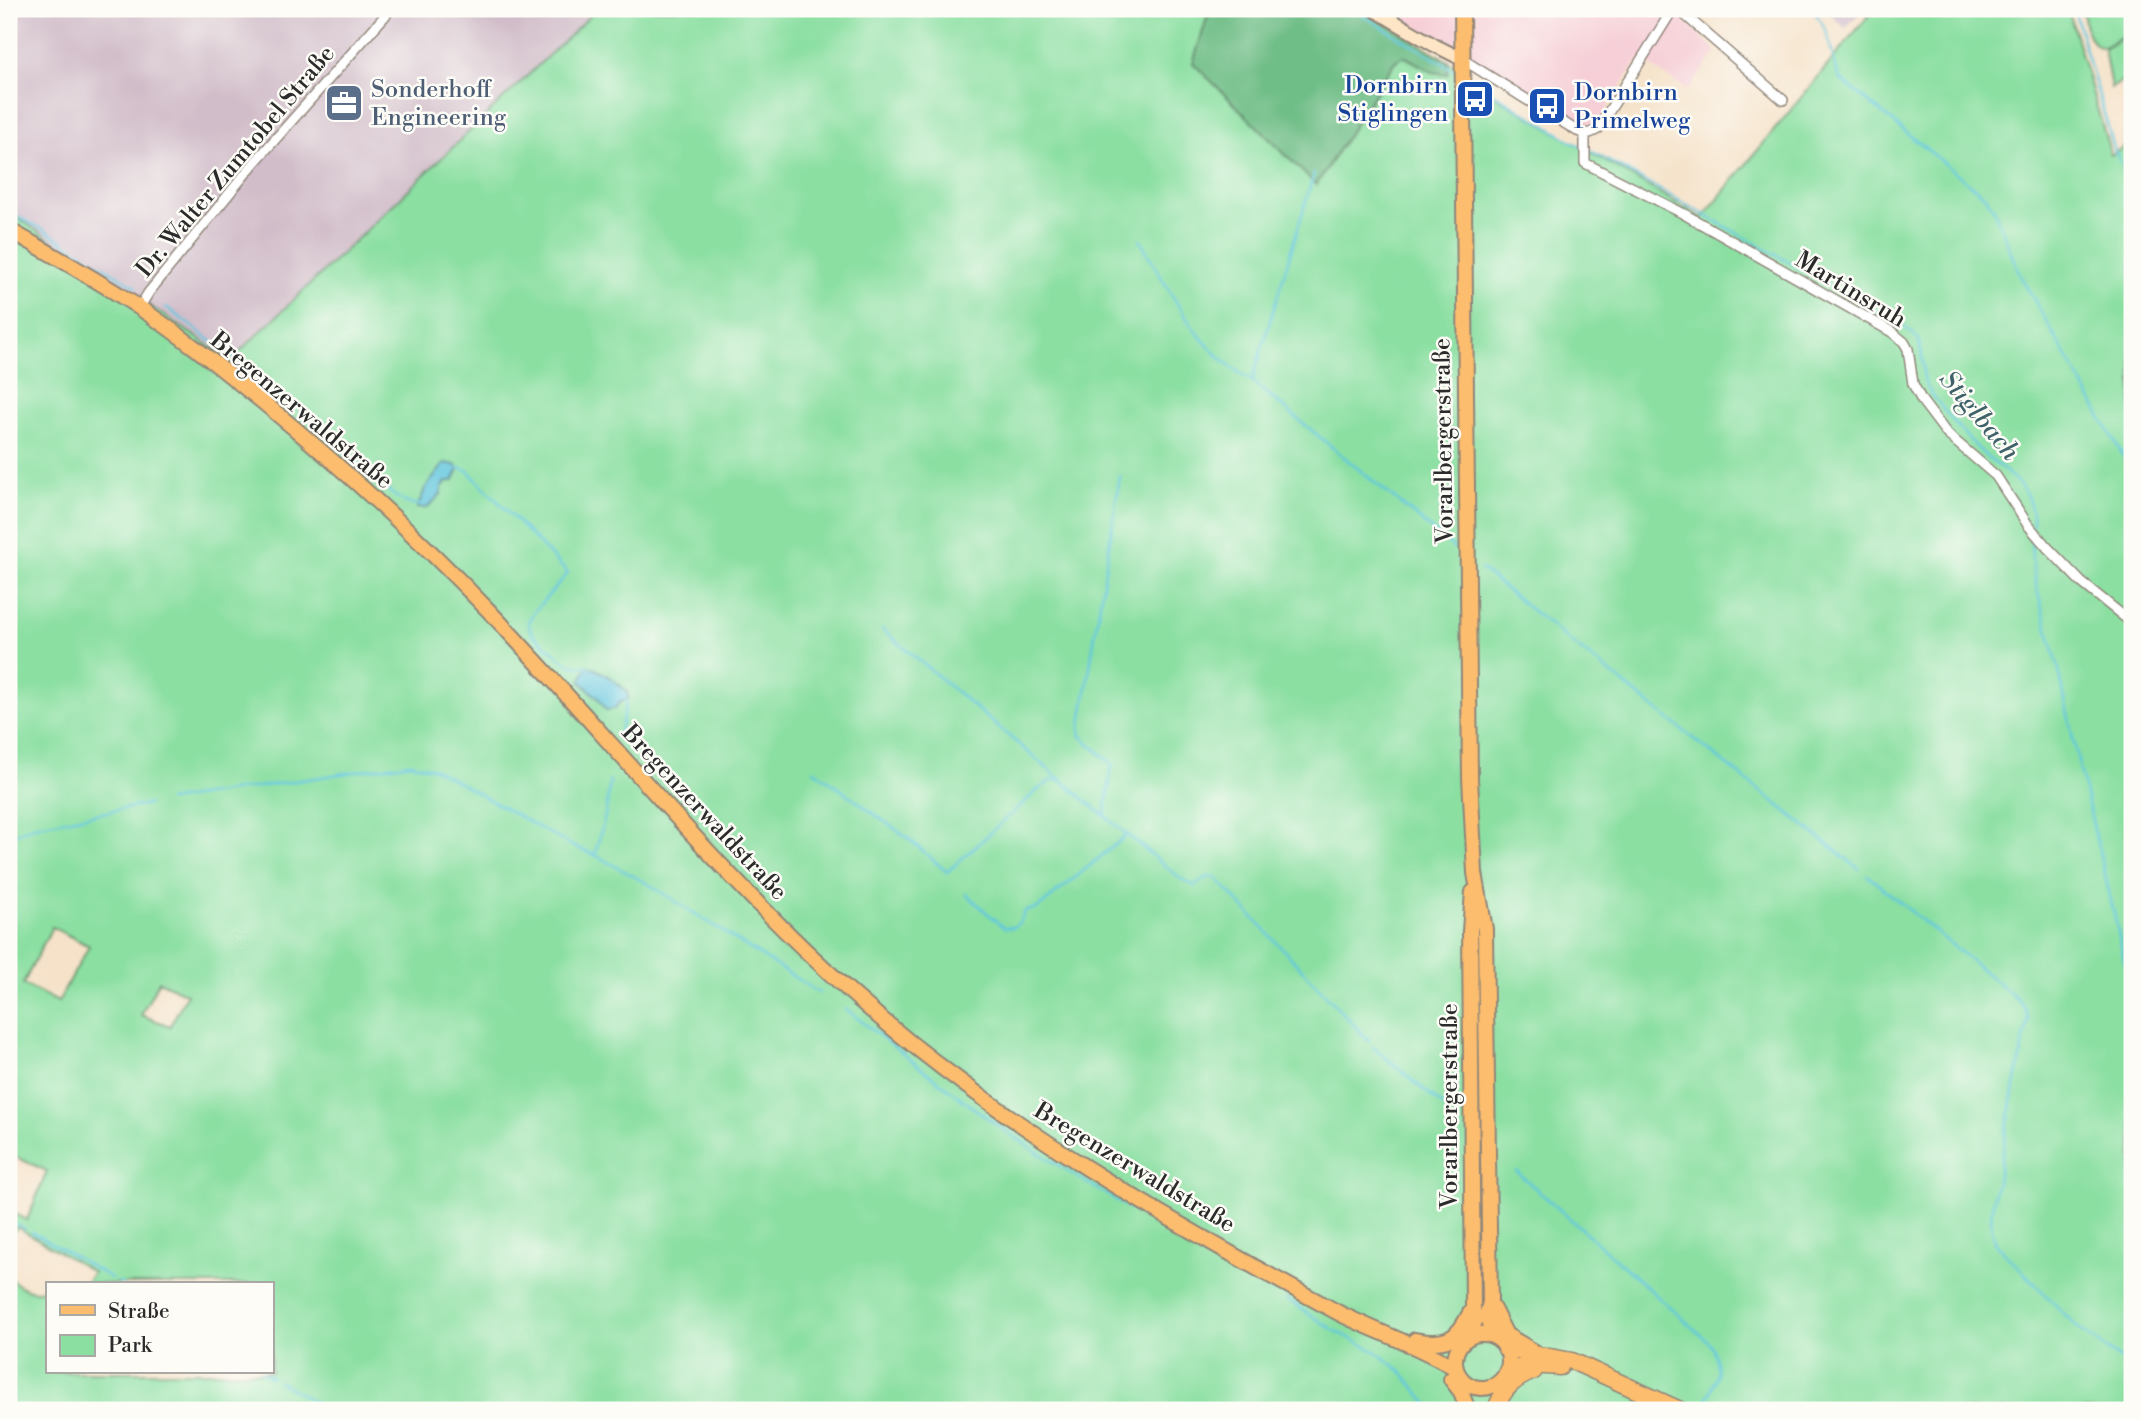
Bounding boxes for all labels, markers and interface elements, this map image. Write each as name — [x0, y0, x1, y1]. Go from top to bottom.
street label: Dr. Walter Zumtobel Straße — [130, 39, 342, 284]
place label: Dornbirn Stiglingen — [1337, 71, 1448, 129]
place label: Sonderhoff Engineering — [371, 75, 507, 133]
bus stop icon: Dornbirn Stiglingen — [1454, 78, 1496, 120]
place label: Dornbirn Primelweg — [1574, 78, 1691, 136]
office icon: Sonderhoff Engineering — [323, 82, 365, 124]
bus stop icon: Dornbirn Primelweg — [1526, 85, 1568, 127]
street label: Martinsruh — [1789, 245, 1912, 335]
street label: Bregenzerwaldstraße — [203, 325, 399, 496]
street label: Vorarlbergerstraße — [1427, 338, 1461, 545]
water label: Stiglbach — [1932, 364, 2026, 468]
street label: Bregenzerwaldstraße — [614, 718, 793, 907]
street label: Vorarlbergerstraße — [1435, 1003, 1465, 1210]
street label: Bregenzerwaldstraße — [1028, 1095, 1241, 1240]
legend — [46, 1282, 273, 1374]
text: Straße — [108, 1299, 170, 1325]
text: Park — [108, 1333, 153, 1359]

